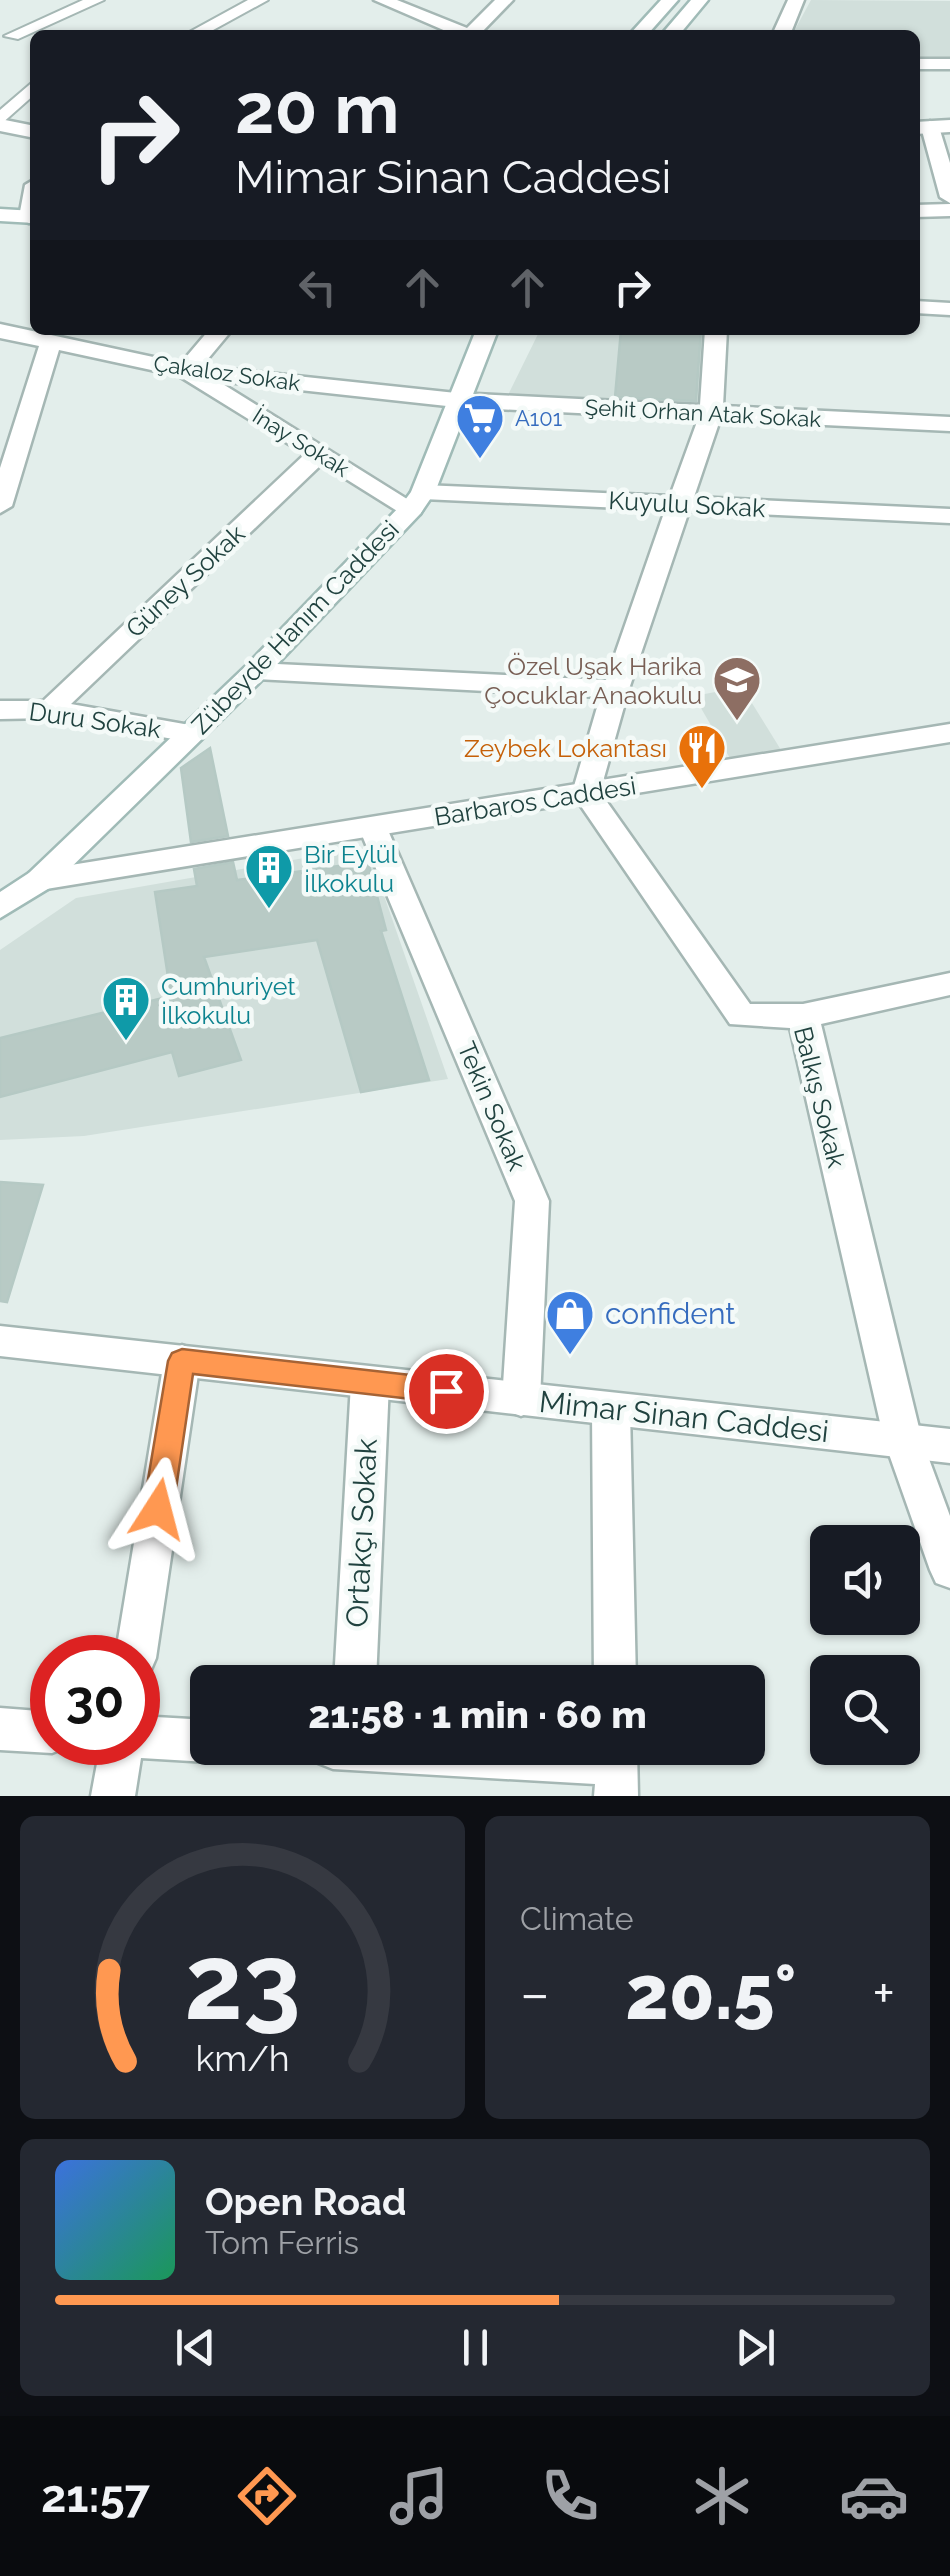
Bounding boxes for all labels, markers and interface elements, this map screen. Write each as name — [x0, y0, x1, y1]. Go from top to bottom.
text: 20 m — [235, 67, 399, 149]
icon: right — [70, 70, 200, 200]
text: Mimar Sinan Caddesi — [235, 151, 671, 204]
icon: left — [290, 260, 345, 315]
icon: ahead — [395, 260, 450, 315]
icon: ahead — [500, 260, 555, 315]
icon: right — [605, 260, 660, 315]
street label: Çakaloz Sokak — [152, 350, 302, 396]
supermarket icon: A101 — [454, 392, 506, 460]
street label: Şehit Orhan Atak Sokak — [584, 394, 822, 432]
street label: İnay Sokak — [248, 402, 354, 482]
place label: A101 — [515, 405, 562, 431]
street label: Kuyulu Sokak — [608, 485, 767, 523]
street label: Zübeyde Hanım Caddesi — [185, 514, 405, 740]
street label: Güney Sokak — [120, 518, 251, 643]
place label: Özel Uşak Harika Çocuklar Anaokulu — [484, 651, 702, 710]
school or university icon: Özel Uşak Harika Çocuklar Anaokulu — [711, 654, 763, 722]
street label: Duru Sokak — [27, 696, 164, 744]
restaurant icon: Zeybek Lokantası — [676, 722, 728, 790]
place label: Zeybek Lokantası — [464, 733, 667, 763]
street label: Barbaros Caddesi — [432, 770, 638, 832]
place label: Bir Eylül İlkokulu — [304, 839, 398, 898]
building icon: Bir Eylül İlkokulu — [243, 842, 295, 910]
place label: Cumhuriyet İlkokulu — [161, 971, 296, 1030]
building icon: Cumhuriyet İlkokulu — [100, 974, 152, 1042]
street label: Balkış Sokak — [788, 1023, 852, 1171]
street label: Tekin Sokak — [451, 1037, 533, 1176]
shop icon: confident — [544, 1288, 596, 1356]
place label: confident — [605, 1296, 735, 1331]
pin — [404, 1349, 489, 1434]
icon: arrive — [419, 1364, 474, 1419]
street label: Mimar Sinan Caddesi — [538, 1384, 831, 1449]
street label: Ortakçı Sokak — [339, 1437, 384, 1628]
position arrow — [106, 1457, 210, 1561]
map controls — [810, 1525, 920, 1765]
button: sound — [810, 1525, 920, 1635]
speed limit sign: 30 — [30, 1635, 160, 1765]
button: search — [810, 1655, 920, 1765]
text: 21:58 · 1 min · 60 m — [308, 1692, 647, 1737]
text: Climate — [520, 1900, 634, 1937]
text: 23 — [184, 1921, 301, 2043]
text: 20.5° — [625, 1948, 797, 2037]
text: − — [520, 1961, 550, 2026]
text: + — [872, 1961, 895, 2026]
text: km/h — [195, 2037, 290, 2079]
text: Open Road — [205, 2179, 406, 2224]
text: Tom Ferris — [205, 2224, 359, 2261]
icon: previous — [168, 2320, 223, 2375]
icon: pause — [448, 2320, 503, 2375]
icon: next — [728, 2320, 783, 2375]
icon: directions — [232, 2461, 302, 2531]
icon: music — [384, 2461, 454, 2531]
icon: phone — [535, 2461, 605, 2531]
icon: climate — [687, 2461, 757, 2531]
icon: car — [839, 2461, 909, 2531]
text: 21:57 — [41, 2470, 150, 2523]

